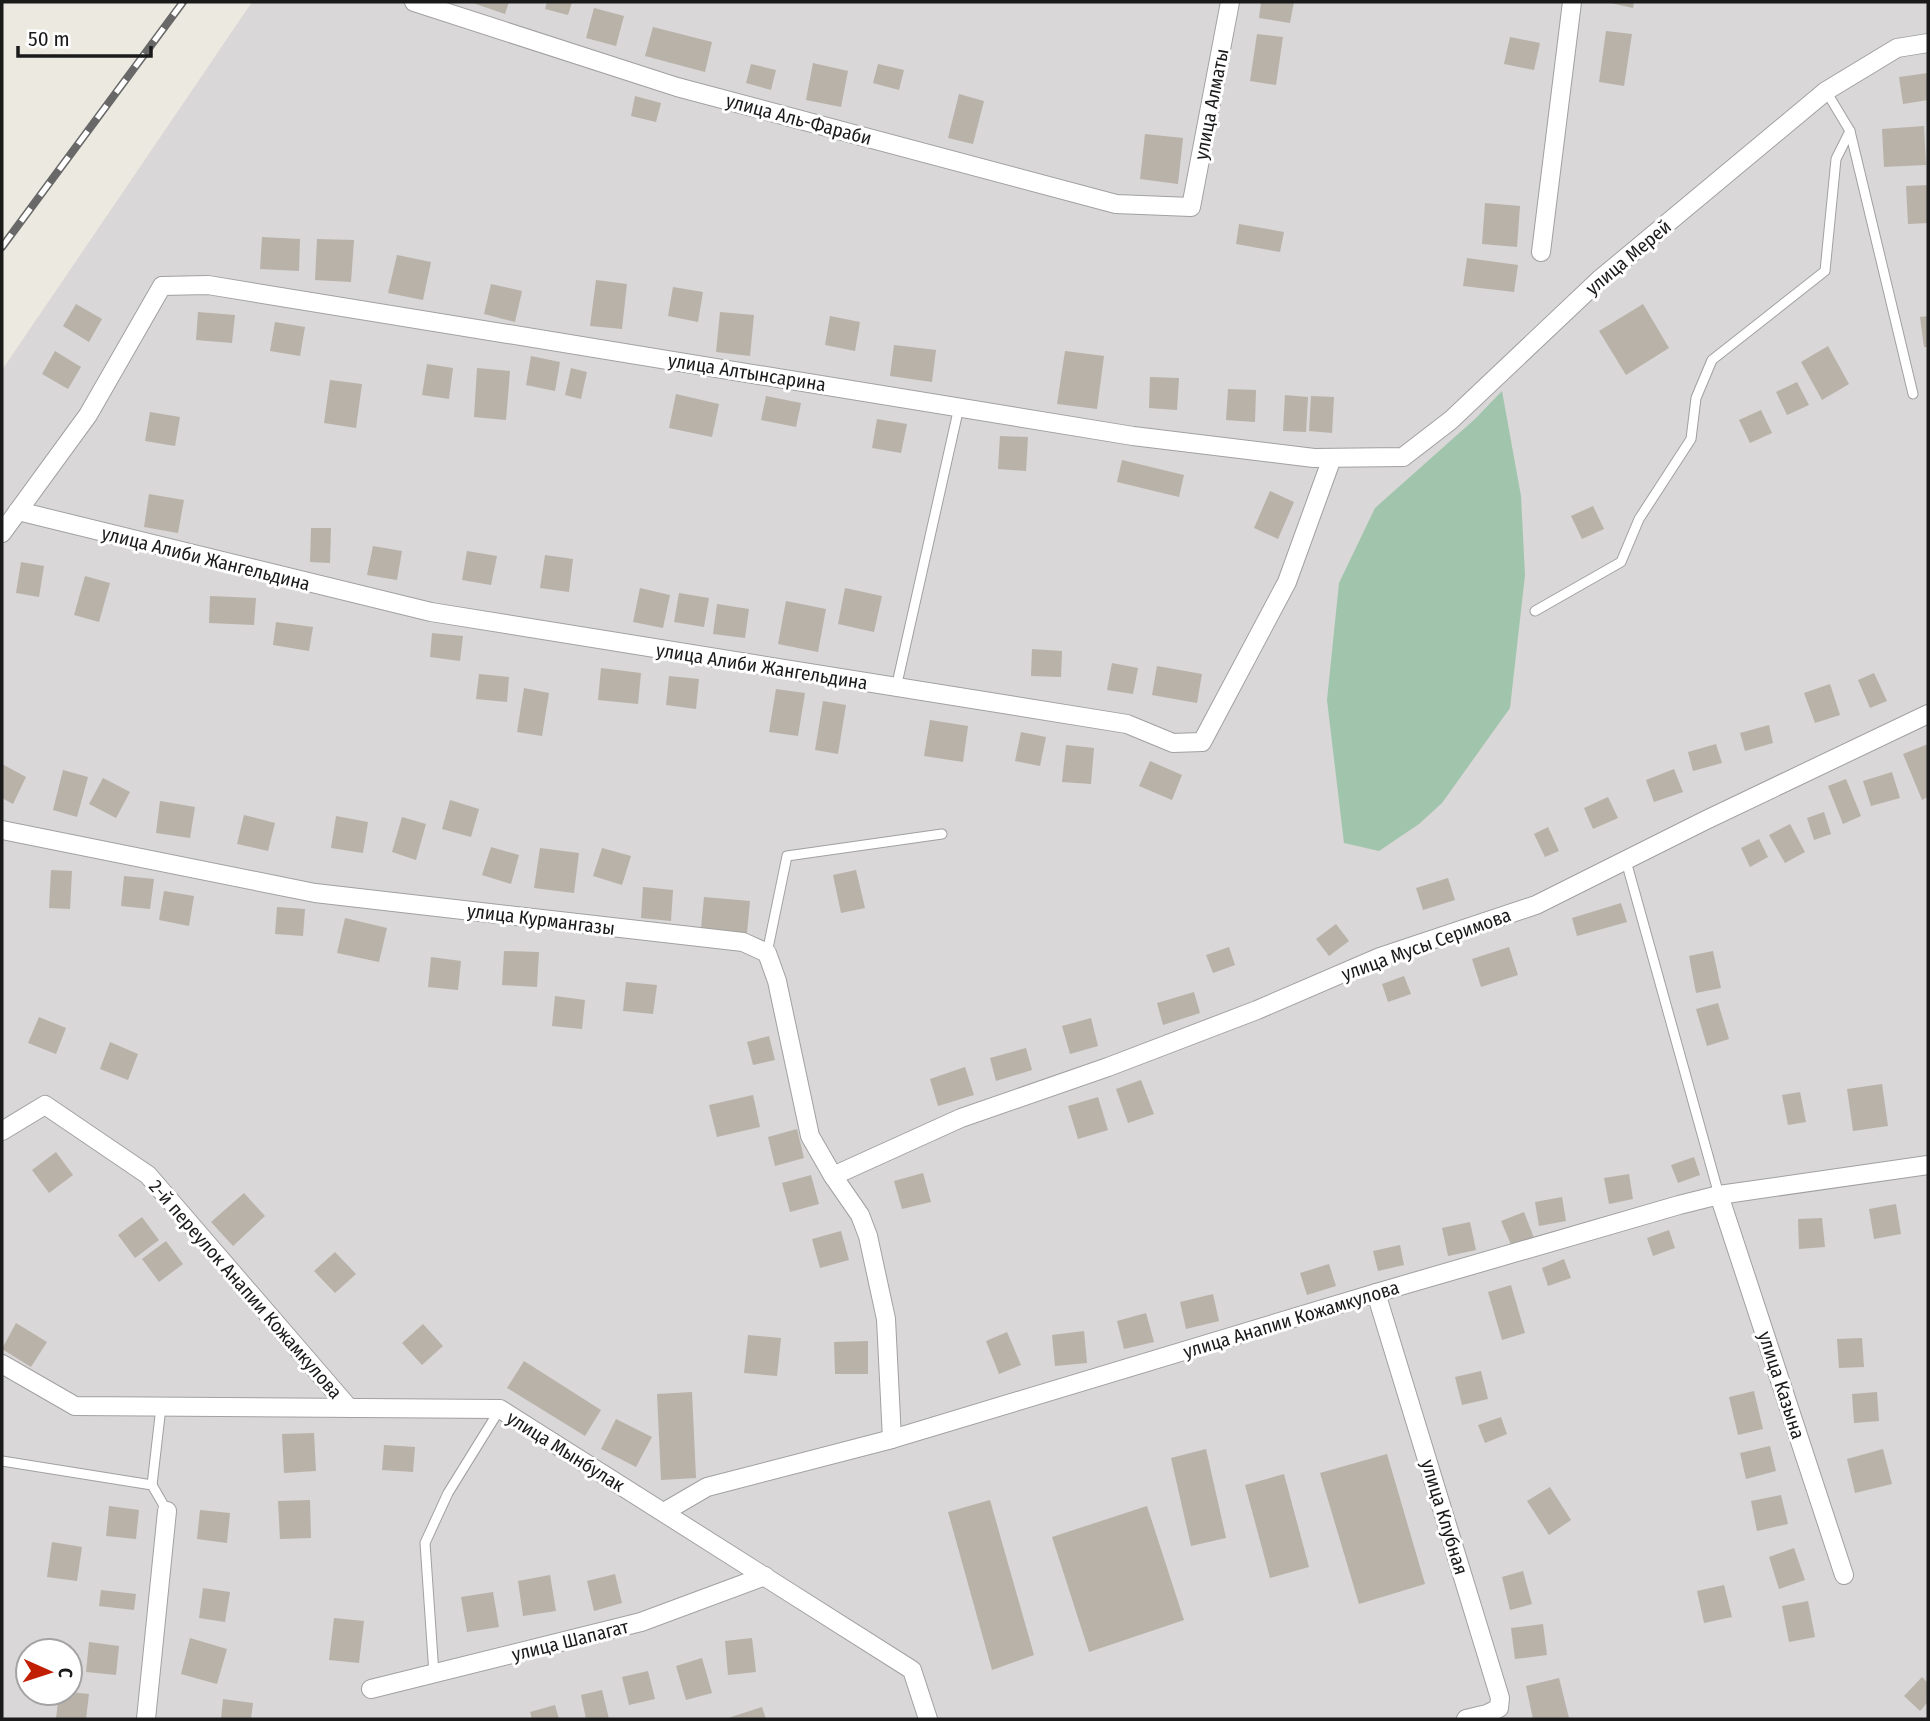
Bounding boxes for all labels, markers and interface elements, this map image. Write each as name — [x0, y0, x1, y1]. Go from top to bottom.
scale bar — [18, 14, 150, 58]
text: 50 m — [28, 26, 70, 52]
street label: улица Алматы — [1189, 47, 1234, 162]
street label: улица Аль-Фараби — [724, 89, 874, 150]
street label: улица Мерей — [1581, 215, 1676, 300]
street label: улица Алтынсарина — [666, 349, 827, 396]
street label: улица Алиби Жангельдина — [99, 521, 312, 596]
street label: улица Алиби Жангельдина — [655, 638, 869, 695]
street label: улица Курмангазы — [466, 899, 616, 940]
street label: улица Мусы Серимова — [1338, 903, 1514, 986]
street label: 2-й переулок Анапии Кожамкулова — [144, 1175, 347, 1404]
street label: улица Анапии Кожамкулова — [1180, 1276, 1402, 1363]
street label: улица Казына — [1753, 1328, 1810, 1442]
street label: улица Мынбулак — [503, 1406, 629, 1497]
street label: улица Клубная — [1416, 1457, 1473, 1577]
street label: улица Шапагат — [509, 1615, 631, 1666]
north arrow — [14, 1637, 84, 1707]
text: С — [54, 1667, 77, 1678]

